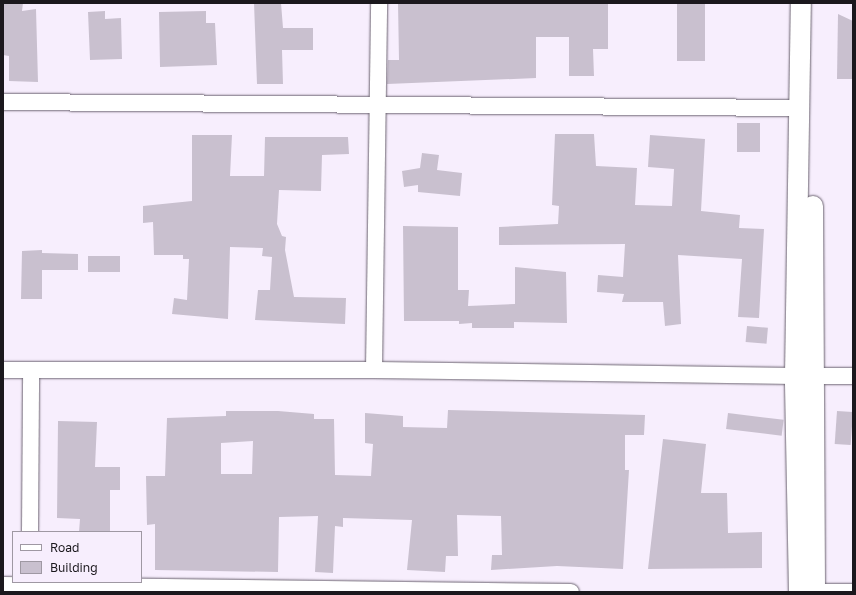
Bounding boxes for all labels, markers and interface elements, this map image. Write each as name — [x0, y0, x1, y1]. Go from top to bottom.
legend — [12, 531, 142, 583]
text: Road — [50, 540, 79, 555]
text: Building — [50, 560, 98, 575]

